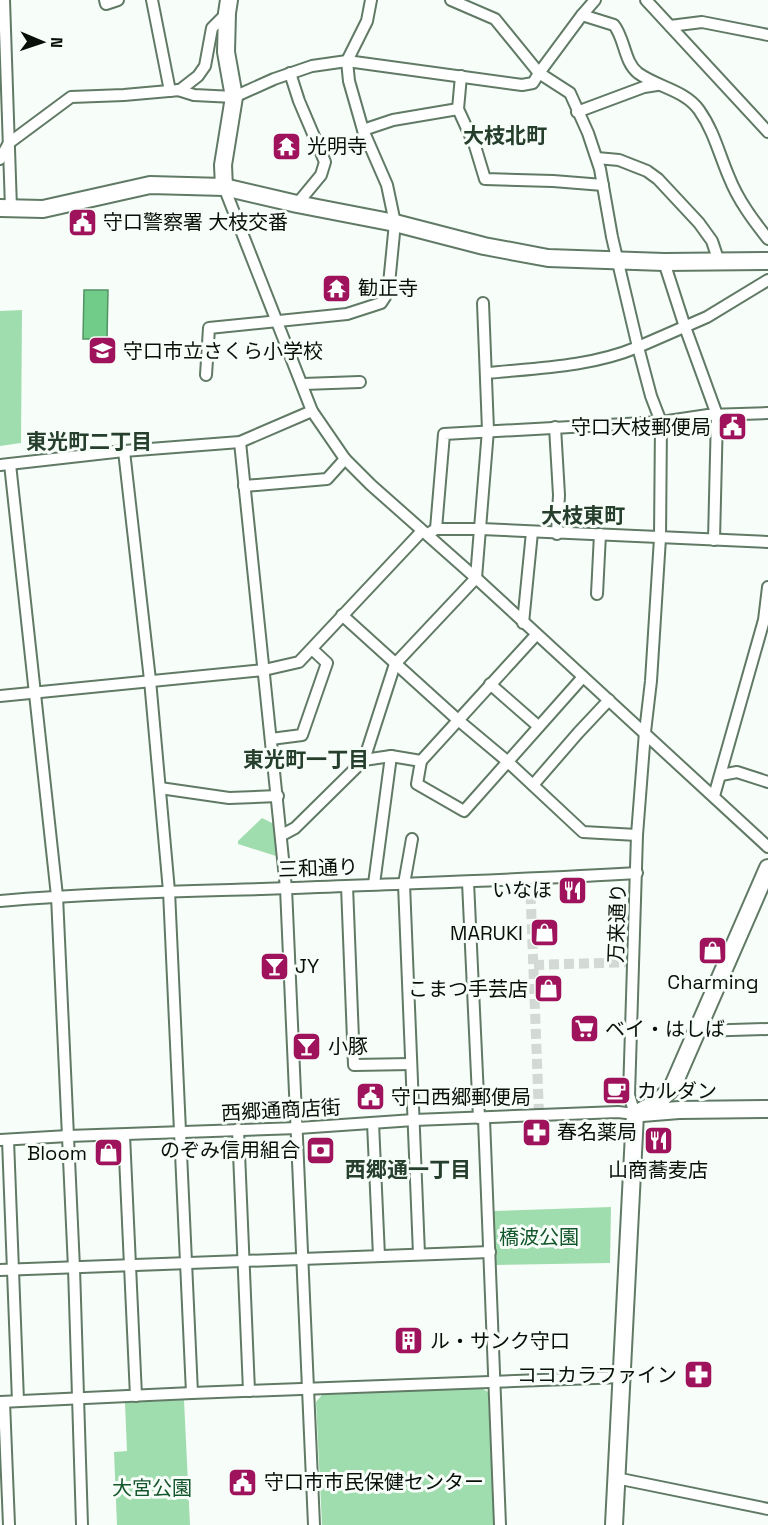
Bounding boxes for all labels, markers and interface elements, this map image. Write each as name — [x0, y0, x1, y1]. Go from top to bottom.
north arrow — [12, 12, 72, 72]
text: N — [46, 37, 67, 48]
district label: 大枝北町 — [463, 122, 547, 149]
temple icon: 光明寺 — [270, 130, 302, 162]
place label: 光明寺 — [307, 133, 367, 159]
public building icon: 守口警察署 大枝交番 — [66, 206, 98, 238]
place label: 守口警察署 大枝交番 — [103, 209, 288, 235]
temple icon: 勧正寺 — [321, 272, 353, 304]
place label: 勧正寺 — [358, 275, 418, 301]
school or university icon: 守口市立さくら小学校 — [86, 335, 118, 367]
place label: 守口市立さくら小学校 — [123, 338, 323, 364]
public building icon: 守口大枝郵便局 — [716, 411, 748, 443]
place label: 守口大枝郵便局 — [571, 414, 711, 440]
district label: 東光町二丁目 — [26, 428, 152, 455]
district label: 大枝東町 — [541, 502, 625, 529]
district label: 東光町一丁目 — [243, 746, 369, 773]
street label: 三和通り — [278, 854, 358, 882]
restaurant icon: いなほ — [557, 874, 589, 906]
place label: いなほ — [492, 877, 552, 903]
street label: 万来通り — [603, 883, 631, 963]
shop icon: MARUKI — [528, 917, 560, 949]
place label: MARUKI — [450, 920, 523, 946]
shop icon: Charming — [697, 935, 729, 967]
bar icon: JY — [258, 950, 290, 982]
place label: JY — [295, 953, 319, 979]
place label: Charming — [667, 969, 759, 995]
shop icon: こまつ手芸店 — [533, 973, 565, 1005]
place label: こまつ手芸店 — [408, 976, 528, 1002]
supermarket icon: ベイ・はしば — [568, 1013, 600, 1045]
place label: ベイ・はしば — [605, 1016, 725, 1042]
bar icon: 小豚 — [291, 1030, 323, 1062]
place label: 小豚 — [328, 1033, 368, 1059]
cafe icon: カルダン — [600, 1075, 632, 1107]
place label: カルダン — [637, 1078, 717, 1104]
public building icon: 守口西郷郵便局 — [354, 1081, 386, 1113]
place label: 守口西郷郵便局 — [391, 1084, 531, 1110]
street label: 西郷通商店街 — [220, 1094, 342, 1126]
pharmacy icon: 春名薬局 — [520, 1116, 552, 1148]
place label: 春名薬局 — [557, 1119, 637, 1145]
restaurant icon: 山商蕎麦店 — [642, 1124, 674, 1156]
bank icon: のぞみ信用組合 — [305, 1134, 337, 1166]
shop icon: Bloom — [92, 1137, 124, 1169]
place label: のぞみ信用組合 — [160, 1137, 300, 1163]
place label: Bloom — [27, 1140, 87, 1166]
district label: 西郷通一丁目 — [345, 1156, 471, 1183]
place label: 山商蕎麦店 — [608, 1157, 708, 1183]
park label: 橋波公園 — [499, 1224, 579, 1250]
building icon: ル・サンク守口 — [393, 1325, 425, 1357]
place label: ル・サンク守口 — [430, 1328, 570, 1354]
pharmacy icon: ココカラファイン — [682, 1359, 714, 1391]
place label: ココカラファイン — [517, 1362, 677, 1388]
public building icon: 守口市市民保健センター — [227, 1466, 259, 1498]
place label: 守口市市民保健センター — [264, 1469, 484, 1495]
park label: 大宮公園 — [112, 1475, 192, 1501]

